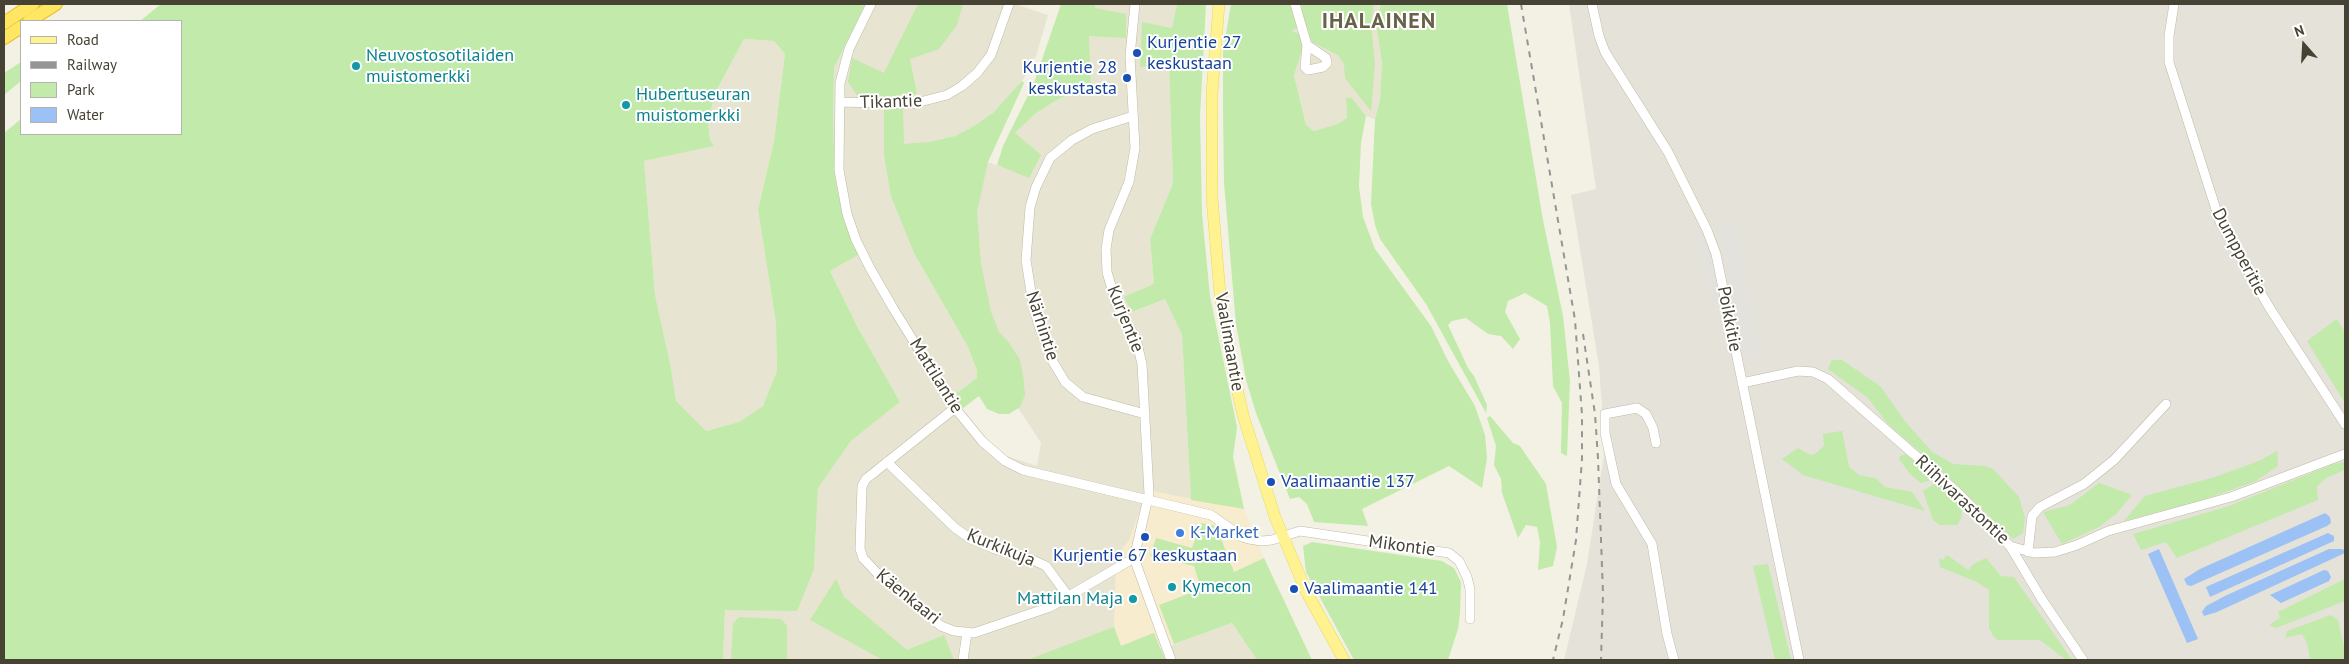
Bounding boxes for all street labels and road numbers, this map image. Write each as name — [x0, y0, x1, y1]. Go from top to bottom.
street label: Tikantie — [860, 90, 922, 114]
street label: Dumpperitie — [2207, 205, 2271, 299]
street label: Kurjentie — [1102, 282, 1148, 356]
street label: Poikkitie — [1712, 285, 1746, 353]
street label: Närhintie — [1021, 289, 1063, 363]
street label: Vaalimaantie — [1210, 291, 1248, 393]
street label: Mattilantie — [905, 335, 967, 417]
street label: Riihivarastontie — [1910, 451, 2014, 549]
street label: Kurkikuja — [964, 525, 1038, 571]
street label: Mikontie — [1367, 531, 1437, 561]
street label: Käenkaari — [872, 565, 944, 629]

